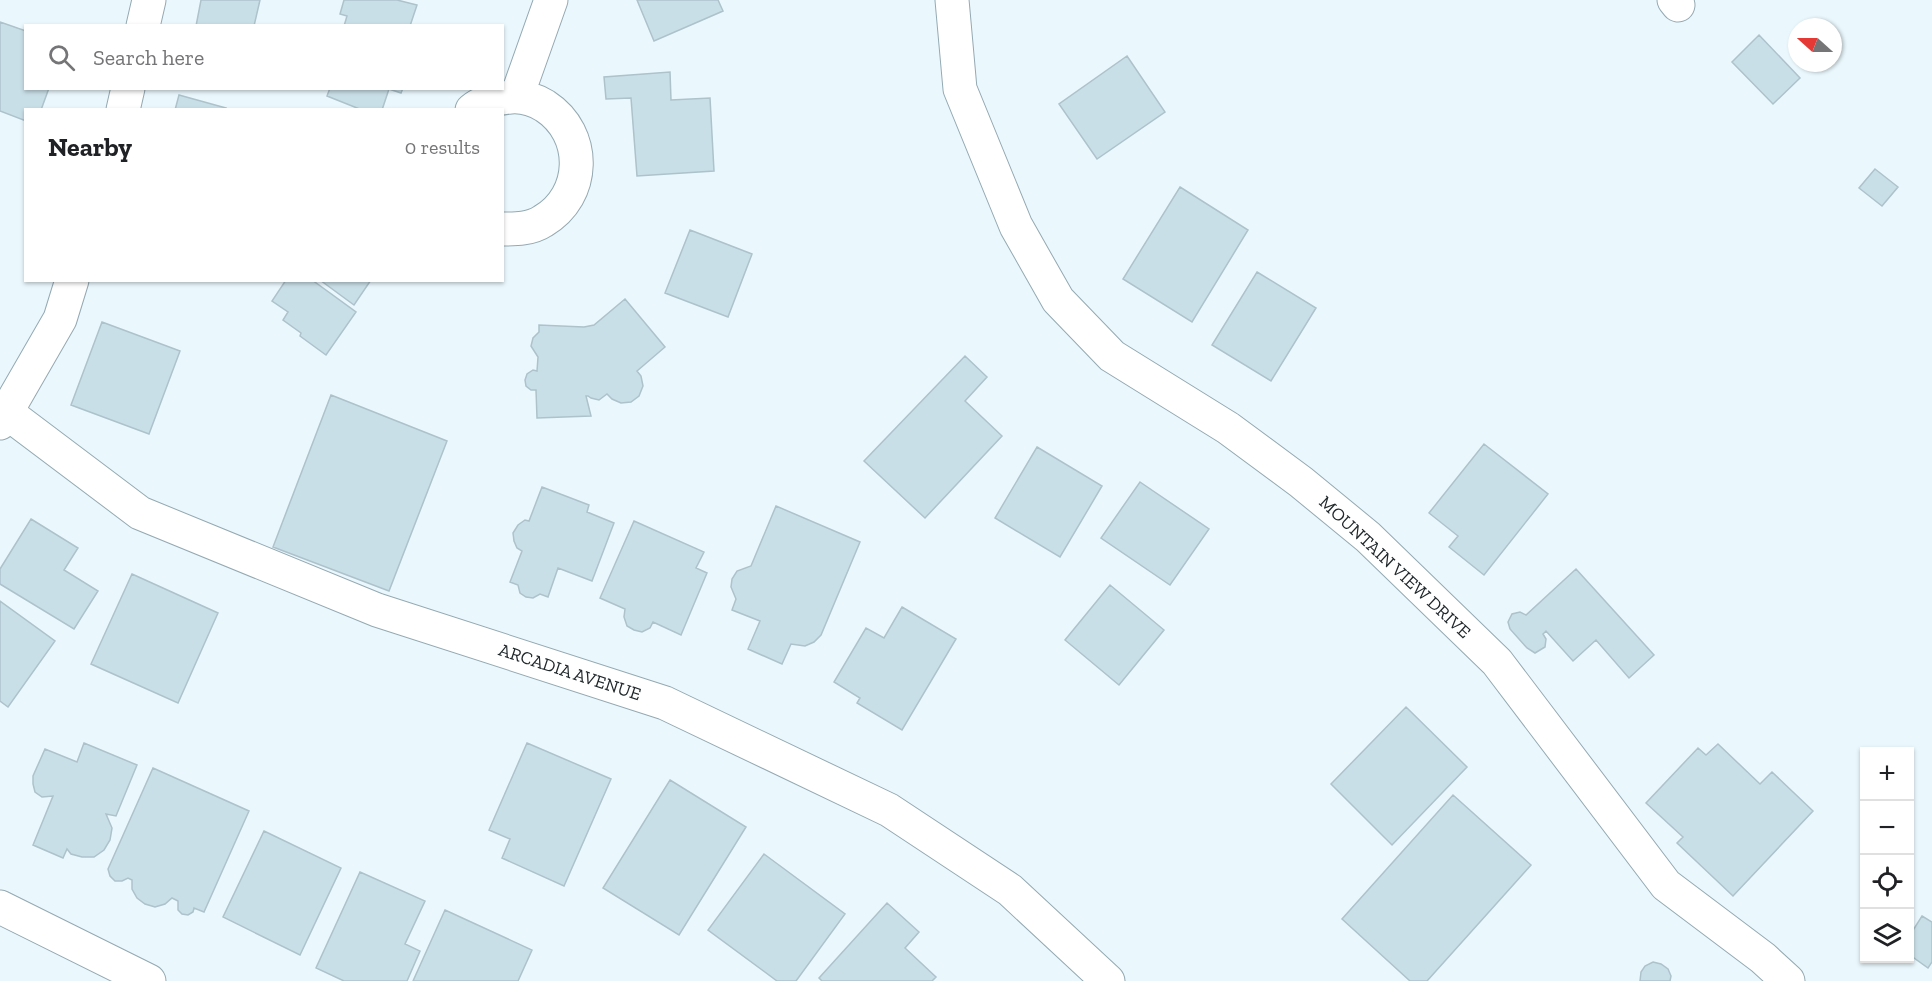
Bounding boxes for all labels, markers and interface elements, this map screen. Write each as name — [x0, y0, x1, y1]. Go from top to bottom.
north arrow — [1788, 18, 1842, 72]
search box — [24, 24, 504, 90]
icon: search — [45, 41, 78, 74]
text: Search here — [93, 44, 204, 71]
text: Nearby — [48, 131, 132, 163]
text: 0 results — [405, 135, 480, 159]
street label: MOUNTAIN VIEW DRIVE — [1315, 491, 1475, 643]
street label: ARCADIA AVENUE — [496, 639, 644, 705]
map controls — [1860, 747, 1914, 963]
button: + — [1860, 747, 1914, 801]
button: − — [1860, 801, 1914, 855]
button: locate — [1860, 855, 1914, 909]
button: layers — [1860, 909, 1914, 963]

